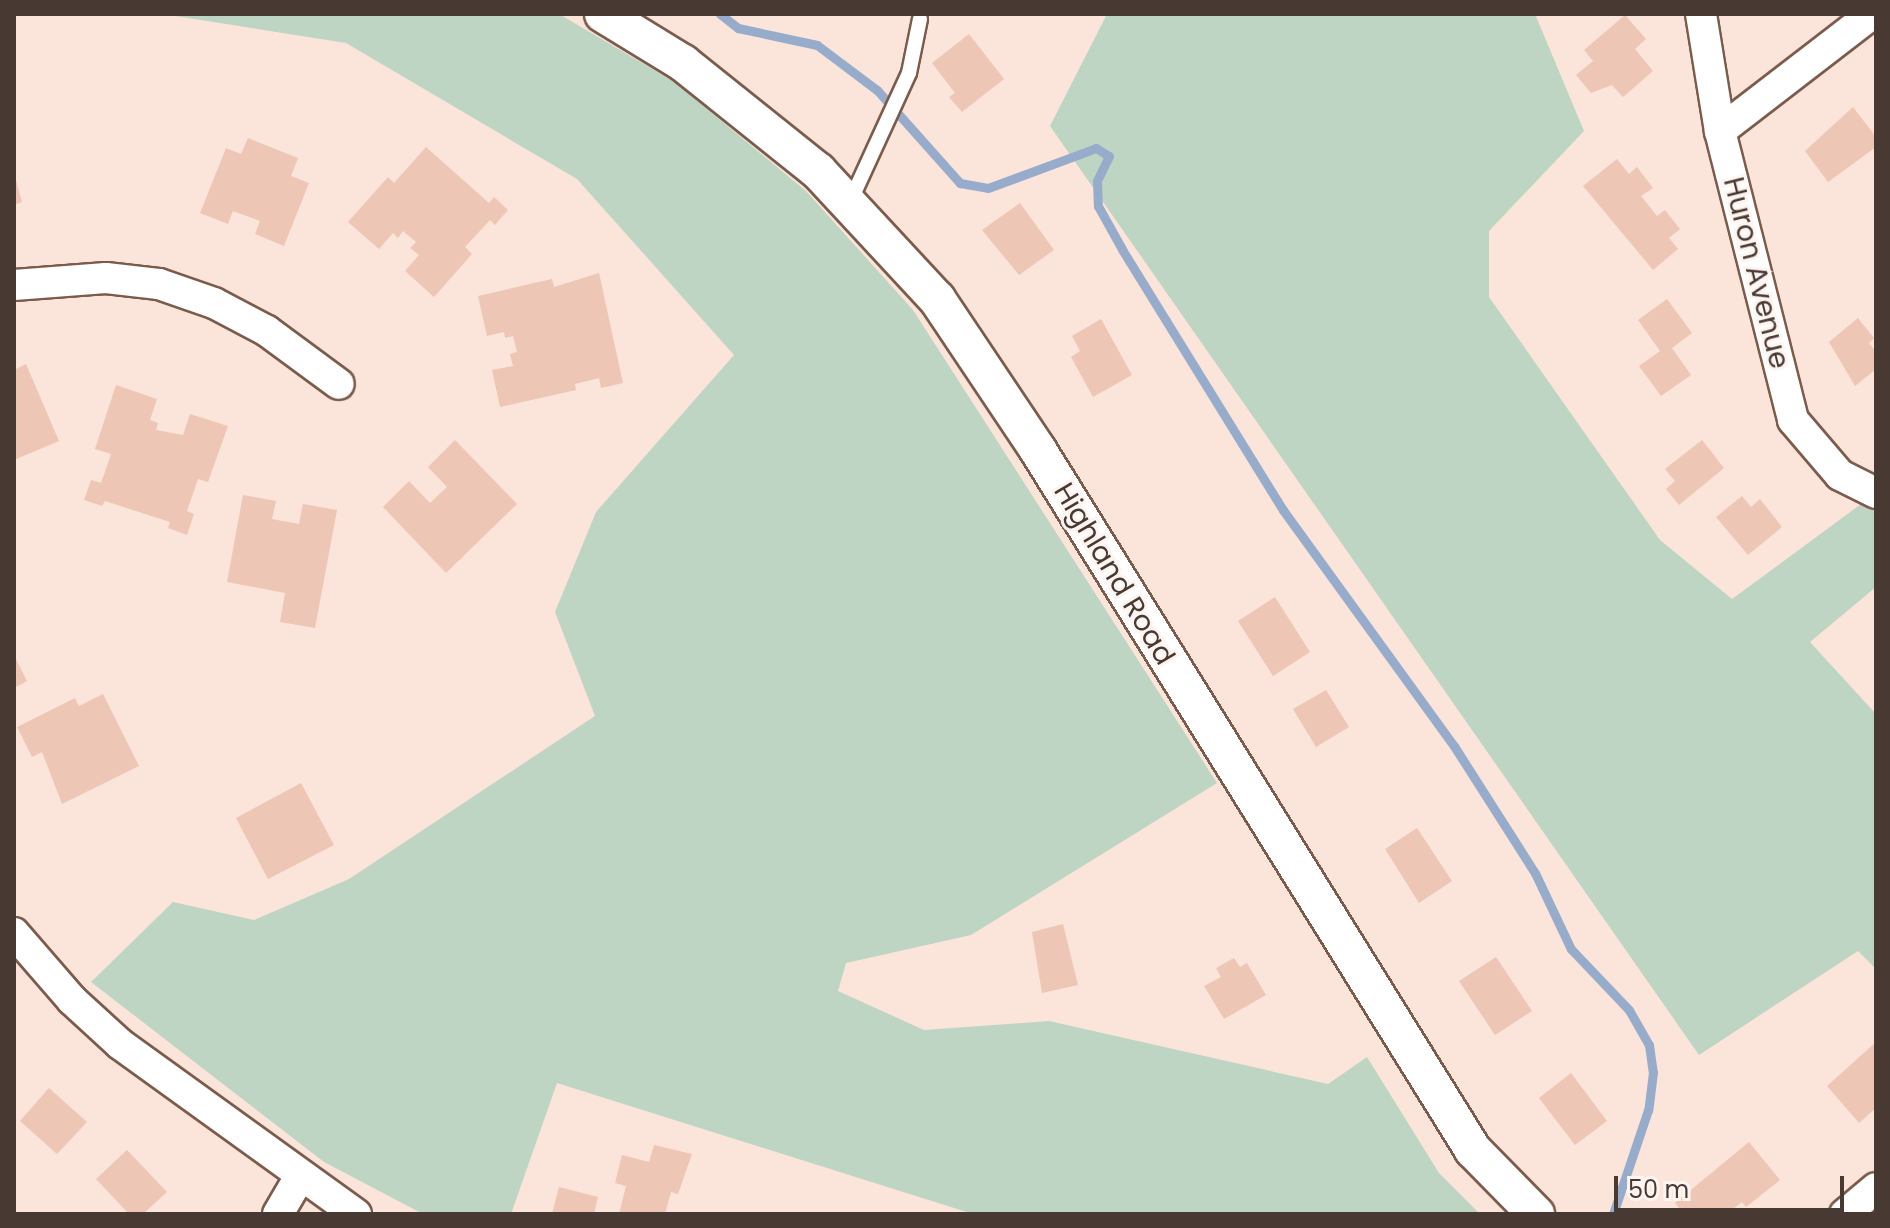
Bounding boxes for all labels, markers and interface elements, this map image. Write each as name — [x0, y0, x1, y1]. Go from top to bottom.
street label: Huron Avenue — [1716, 174, 1796, 372]
street label: Highland Road — [1047, 477, 1181, 671]
scale bar — [1618, 1160, 1848, 1210]
text: 50 m — [1628, 1173, 1689, 1206]

